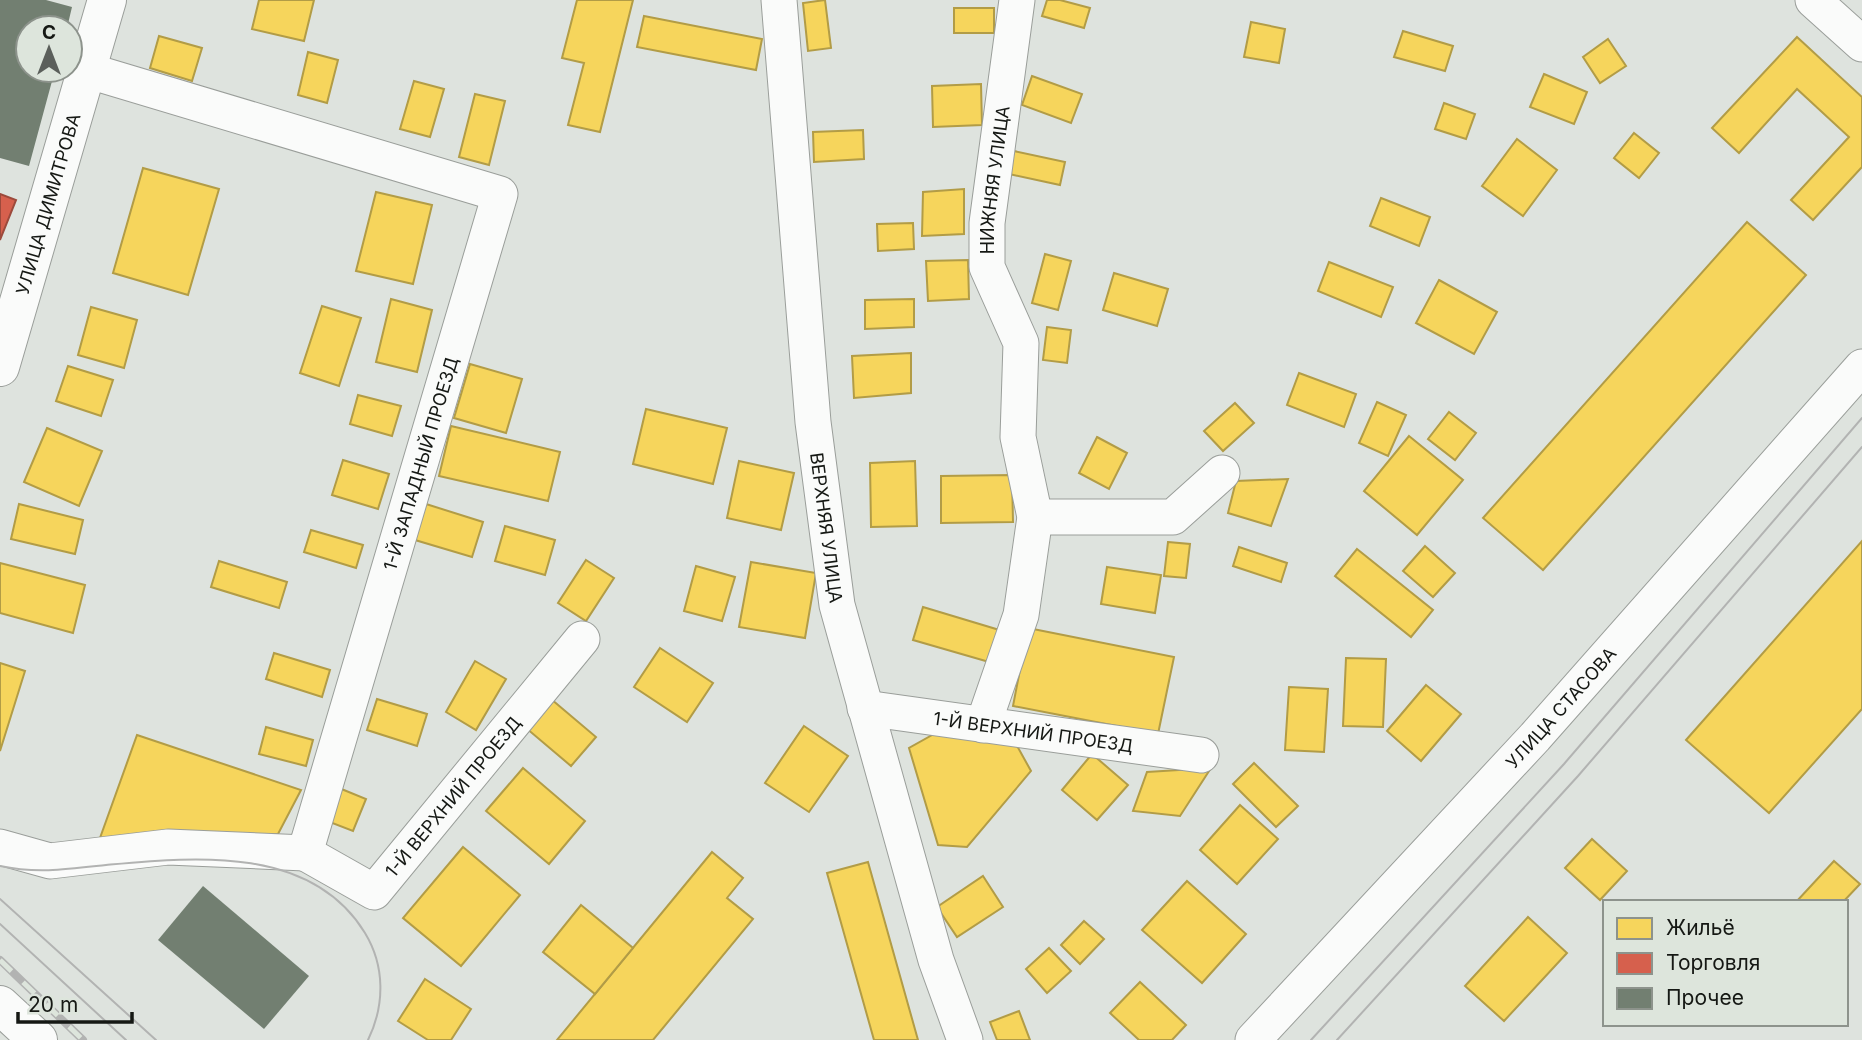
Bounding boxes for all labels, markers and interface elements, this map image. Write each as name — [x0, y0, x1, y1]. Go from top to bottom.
north arrow — [14, 14, 84, 84]
text: С — [42, 21, 56, 44]
street label: НИЖНЯЯ УЛИЦА — [976, 104, 1013, 254]
street label: УЛИЦА ДИМИТРОВА — [11, 111, 84, 297]
street label: 1-Й ЗАПАДНЫЙ ПРОЕЗД — [379, 354, 462, 573]
street label: ВЕРХНЯЯ УЛИЦА — [807, 451, 847, 604]
street label: УЛИЦА СТАСОВА — [1501, 643, 1620, 772]
street label: 1-Й ВЕРХНИЙ ПРОЕЗД — [932, 707, 1135, 756]
street label: 1-Й ВЕРХНИЙ ПРОЕЗД — [380, 712, 525, 881]
legend — [1603, 900, 1848, 1026]
text: Жильё — [1666, 915, 1735, 940]
text: Торговля — [1666, 950, 1760, 975]
scale bar — [18, 981, 131, 1025]
text: Прочее — [1666, 985, 1744, 1010]
text: 20 m — [28, 992, 78, 1017]

